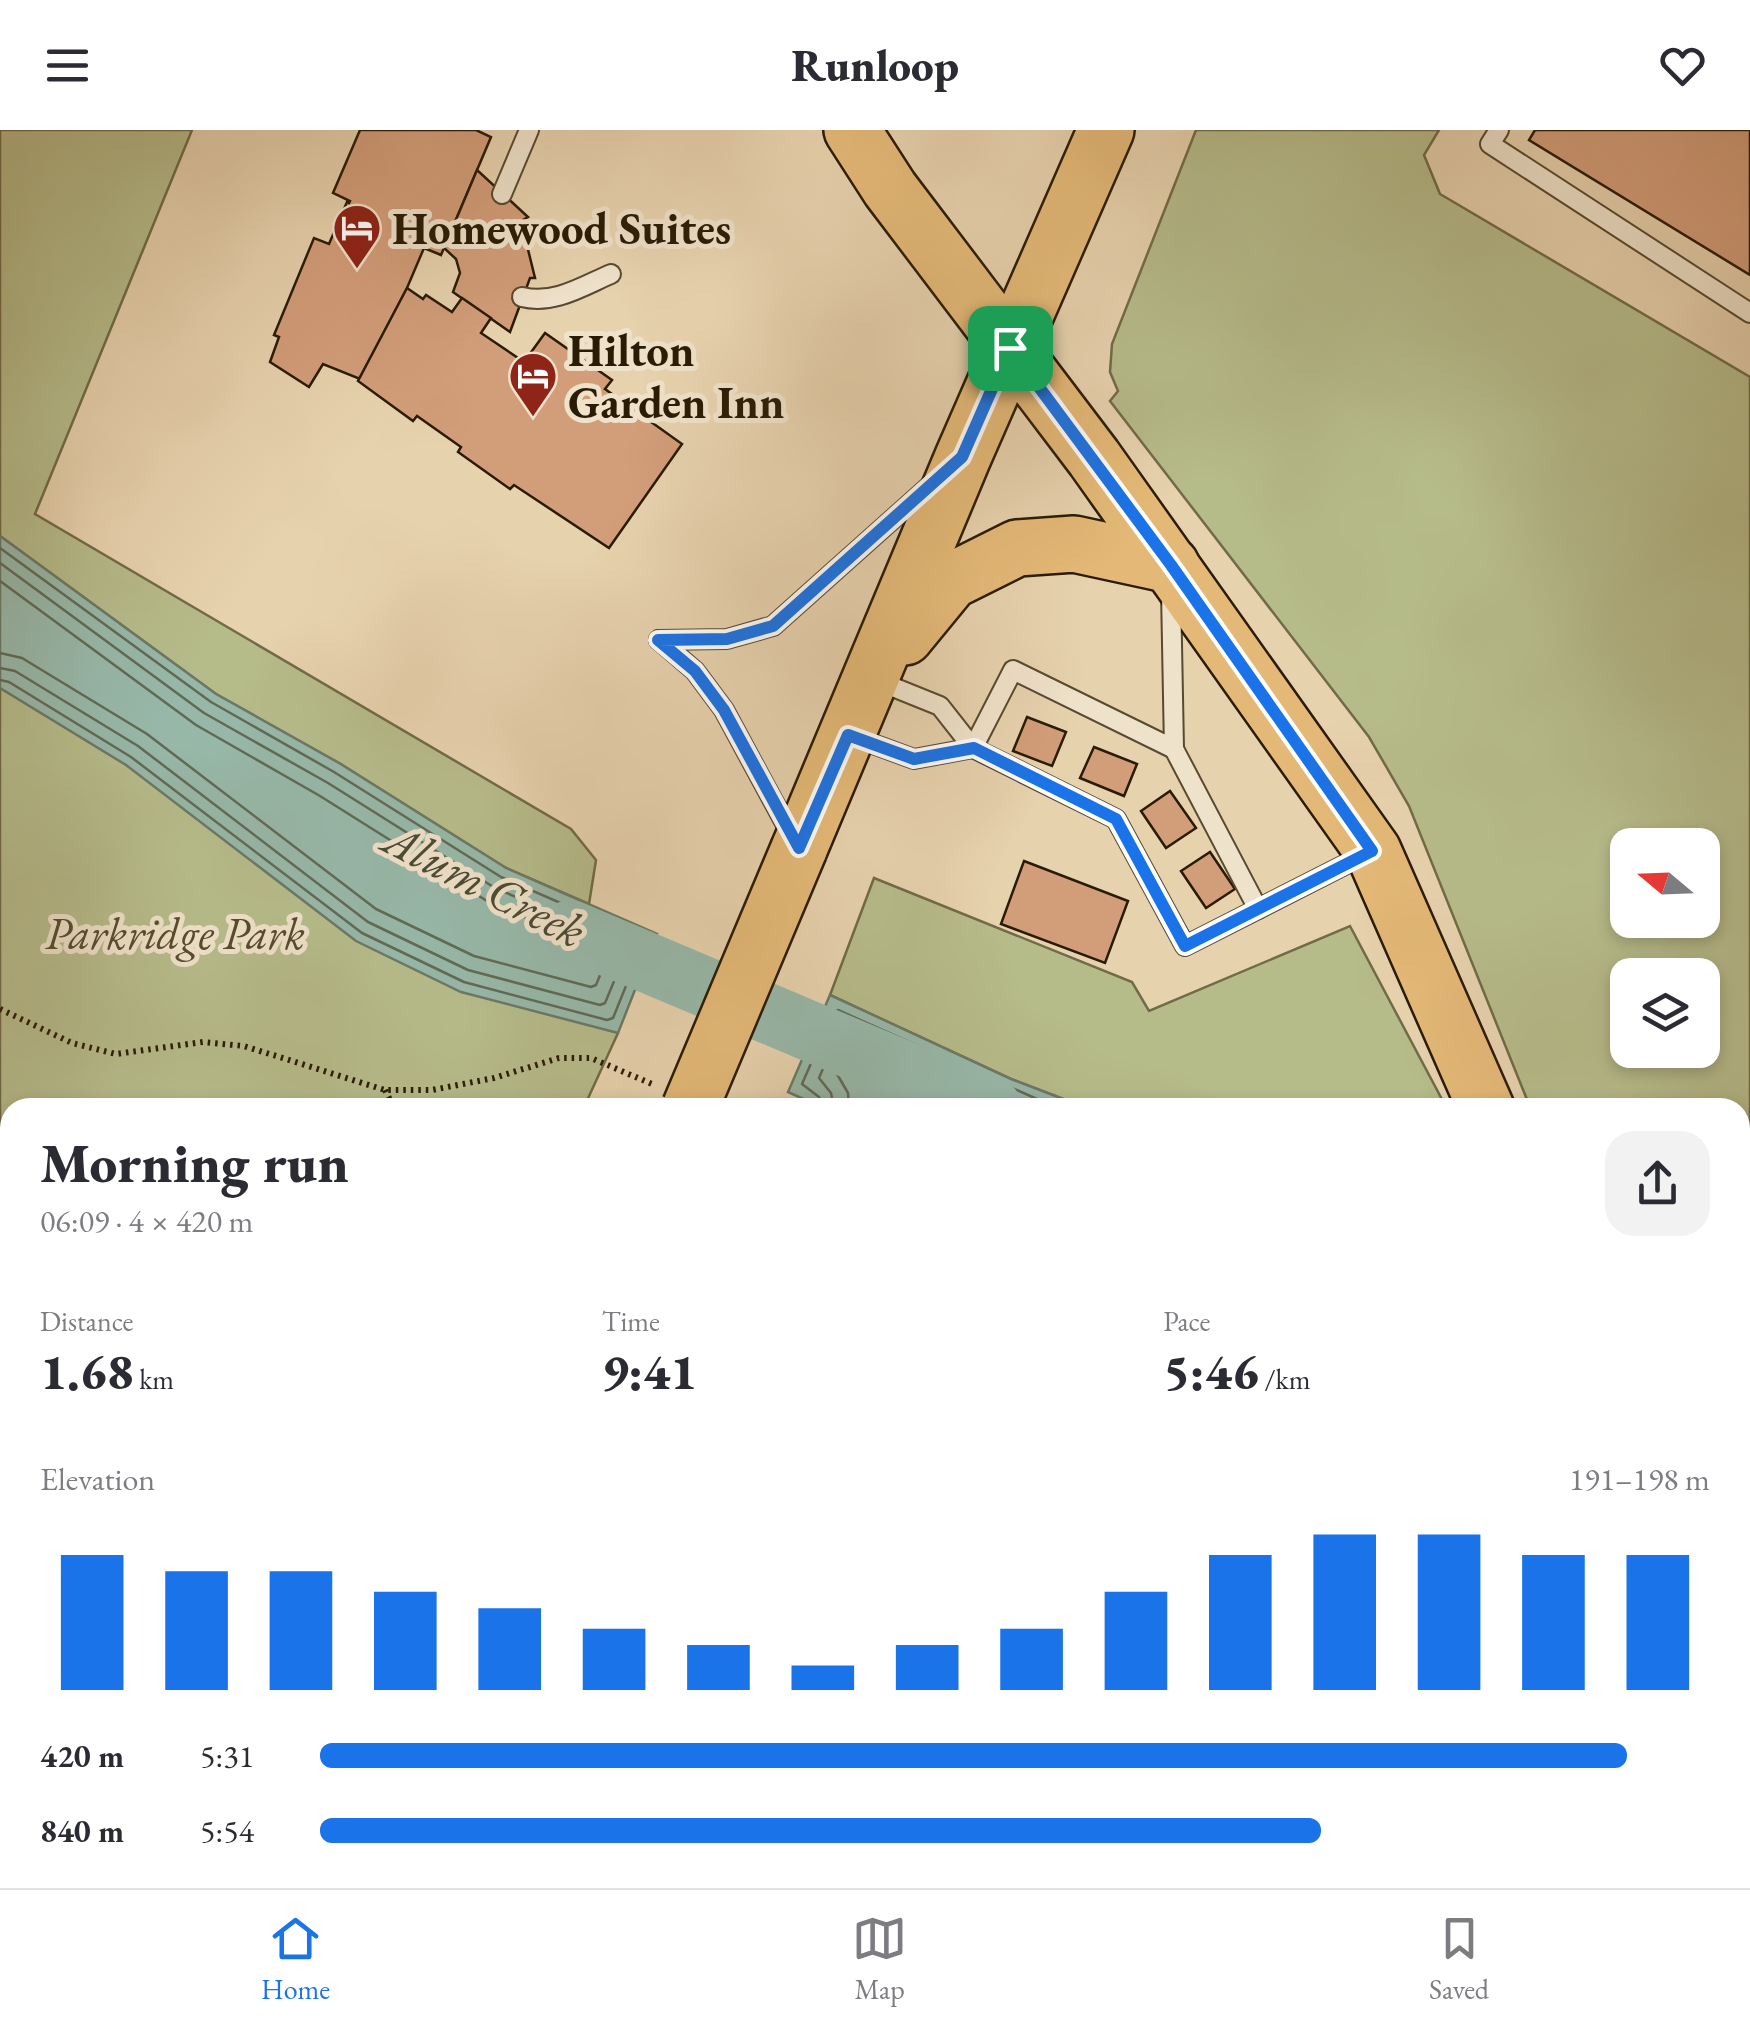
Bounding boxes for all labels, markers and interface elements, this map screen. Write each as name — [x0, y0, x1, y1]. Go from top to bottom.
text: Runloop — [791, 36, 959, 94]
icon: menu — [40, 38, 95, 93]
icon: heart — [1655, 38, 1710, 93]
place label: Homewood Suites — [392, 199, 731, 257]
hotel icon: Homewood Suites — [331, 202, 383, 270]
pin — [968, 306, 1053, 391]
place label: Hilton Garden Inn — [568, 321, 785, 431]
icon: arrive — [983, 321, 1038, 376]
hotel icon: Hilton Garden Inn — [507, 350, 559, 418]
water label: Alum Creek — [371, 805, 596, 961]
north arrow — [1610, 828, 1720, 938]
map controls — [1610, 828, 1720, 1068]
park label: Parkridge Park — [45, 904, 305, 962]
button: layers — [1610, 958, 1720, 1068]
text: Morning run — [40, 1127, 349, 1198]
button: share — [1605, 1131, 1710, 1236]
text: 06:09 · 4 × 420 m — [40, 1200, 253, 1242]
text: Distance — [40, 1303, 134, 1339]
text: Time — [602, 1303, 660, 1339]
text: Pace — [1163, 1303, 1210, 1339]
text: 1.68 — [40, 1339, 134, 1404]
text: 9:41 — [602, 1339, 697, 1404]
text: 5:46 — [1163, 1339, 1259, 1404]
text: km — [134, 1361, 174, 1397]
text: /km — [1259, 1361, 1310, 1397]
text: Elevation — [40, 1458, 155, 1500]
text: 191–198 m — [1569, 1458, 1710, 1500]
text: 420 m — [40, 1735, 124, 1777]
text: 5:31 — [200, 1735, 254, 1777]
text: 840 m — [40, 1810, 124, 1852]
text: 5:54 — [200, 1810, 254, 1852]
tab: Home — [261, 1911, 330, 2007]
tab: Map — [852, 1911, 907, 2007]
tab: Saved — [1429, 1911, 1489, 2007]

